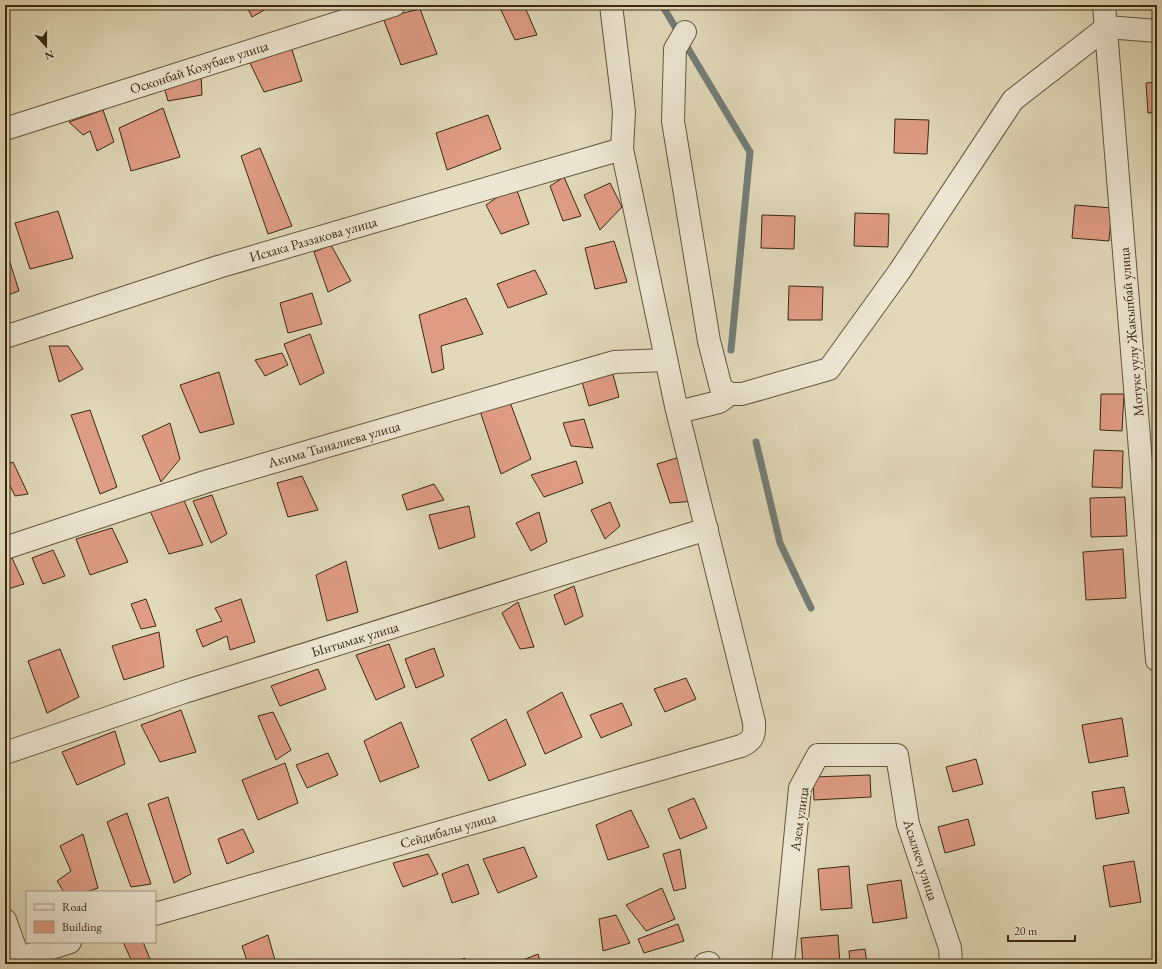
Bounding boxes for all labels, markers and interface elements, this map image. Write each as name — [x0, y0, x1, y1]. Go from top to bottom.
north arrow — [26, 26, 66, 66]
street label: Осконбай Козубаев улица — [127, 36, 271, 98]
text: N — [43, 47, 56, 64]
street label: Исхака Раззакова улица — [247, 212, 379, 266]
street label: Мотуке уулу Жакыпбай улица — [1115, 246, 1147, 417]
street label: Акима Тыналиева улица — [265, 416, 403, 472]
street label: Ынтымак улица — [309, 617, 401, 661]
street label: Азем улица — [785, 785, 812, 853]
street label: Сейдибалы улица — [398, 808, 499, 852]
street label: Асылкеч улица — [899, 816, 943, 903]
legend — [26, 891, 156, 943]
text: Road — [62, 899, 88, 915]
scale bar — [1008, 917, 1075, 943]
text: Building — [62, 919, 103, 935]
text: 20 m — [1014, 923, 1038, 939]

